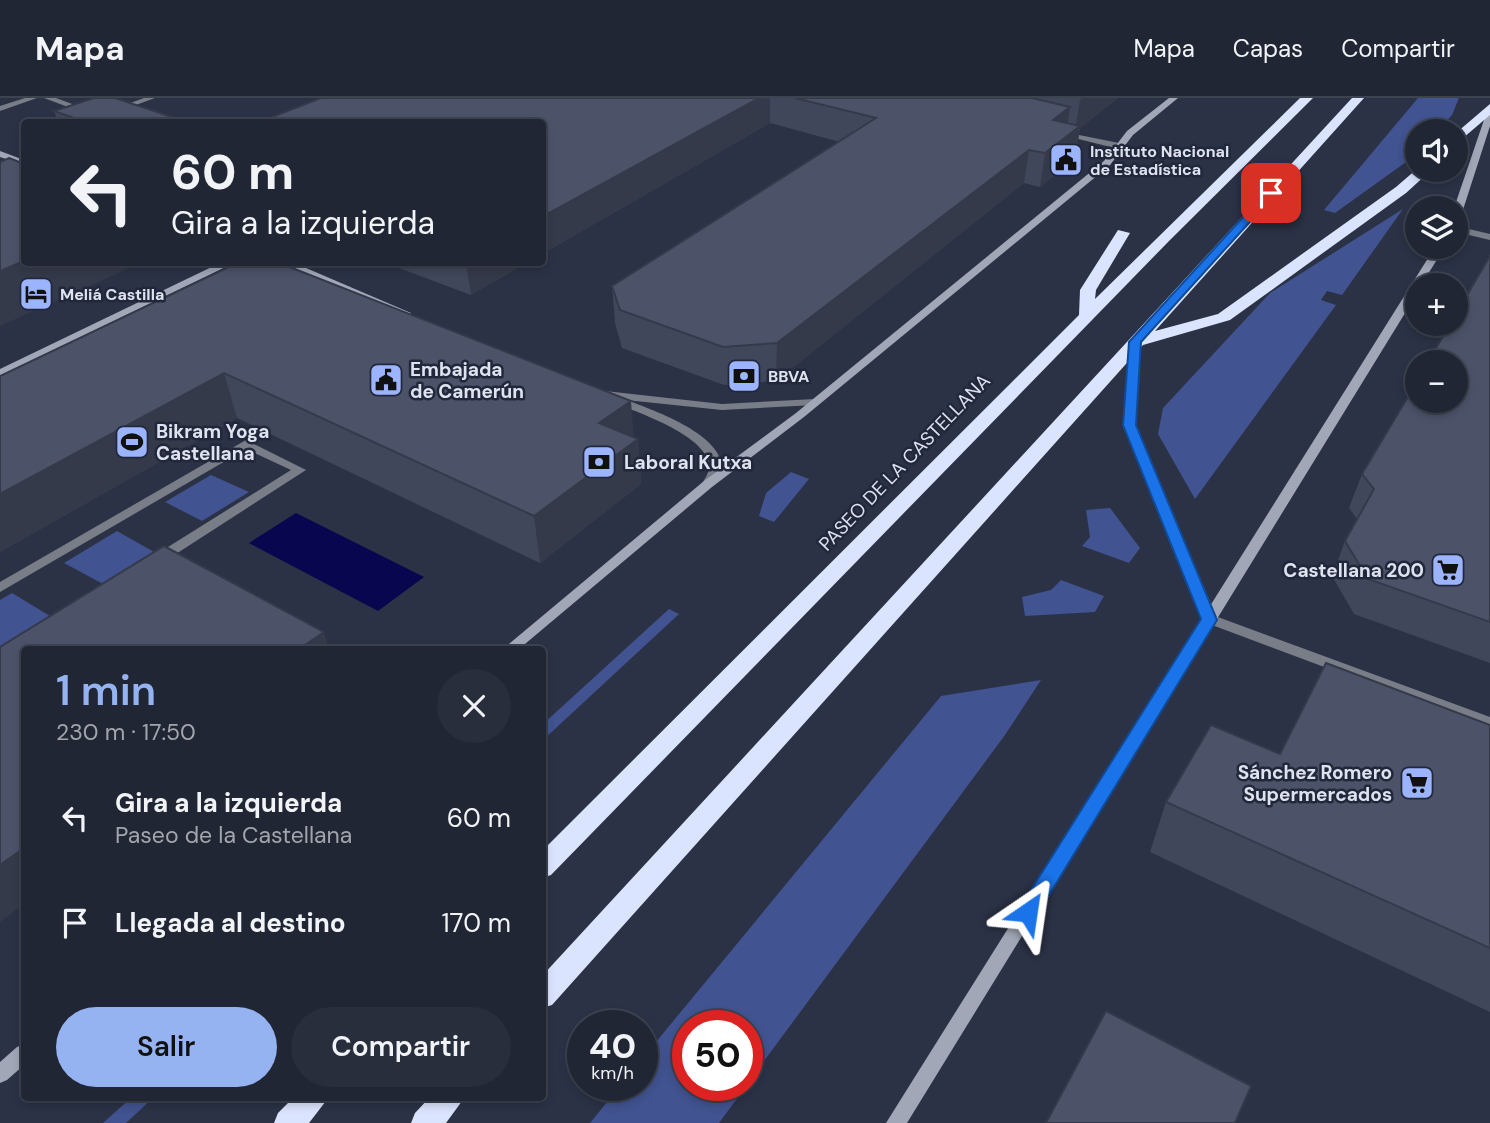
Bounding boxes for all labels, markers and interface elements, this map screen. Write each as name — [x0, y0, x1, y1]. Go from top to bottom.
text: Mapa — [35, 27, 125, 70]
text: Mapa — [1133, 33, 1195, 64]
text: Capas — [1233, 33, 1303, 64]
text: Compartir — [1341, 33, 1455, 64]
map controls — [1405, 119, 1468, 413]
button: sound — [1405, 119, 1468, 182]
text: 60 m — [171, 140, 294, 204]
public building icon: Instituto Nacional de Estadística — [1047, 141, 1085, 179]
place label: Instituto Nacional de Estadística — [1090, 141, 1229, 180]
icon: left — [56, 147, 147, 238]
pin — [1241, 163, 1301, 223]
icon: arrive — [1252, 174, 1290, 212]
button: layers — [1405, 196, 1468, 259]
text: Gira a la izquierda — [171, 202, 435, 244]
button: + — [1405, 273, 1468, 336]
hotel icon: Meliá Castilla — [17, 275, 55, 313]
place label: Meliá Castilla — [60, 284, 164, 305]
button: − — [1405, 350, 1468, 413]
place label: Embajada de Camerún — [410, 357, 524, 404]
bank icon: BBVA — [725, 357, 763, 395]
public building icon: Embajada de Camerún — [367, 361, 405, 399]
place label: BBVA — [768, 366, 809, 387]
street label: PASEO DE LA CASTELLANA — [813, 368, 996, 556]
place label: Bikram Yoga Castellana — [156, 419, 269, 466]
sports icon: Bikram Yoga Castellana — [113, 423, 151, 461]
bank icon: Laboral Kutxa — [580, 443, 618, 481]
place label: Laboral Kutxa — [624, 450, 752, 475]
supermarket icon: Castellana 200 — [1429, 551, 1467, 589]
place label: Castellana 200 — [1283, 558, 1424, 583]
text: 1 min — [56, 663, 156, 718]
button: close — [437, 669, 511, 743]
text: 230 m · 17:50 — [56, 717, 196, 747]
place label: Sánchez Romero Supermercados — [1238, 760, 1392, 807]
supermarket icon: Sánchez Romero Supermercados — [1398, 764, 1436, 802]
text: Gira a la izquierda — [115, 786, 342, 820]
icon: left — [56, 799, 94, 837]
text: 60 m — [447, 801, 511, 835]
text: Paseo de la Castellana — [115, 820, 352, 850]
position arrow — [991, 875, 1065, 949]
icon: arrive — [56, 904, 94, 942]
text: Llegada al destino — [115, 906, 346, 940]
text: 170 m — [442, 906, 511, 940]
button: Salir — [56, 1007, 277, 1087]
button: Compartir — [291, 1007, 511, 1087]
speed limit sign: 50 — [672, 1010, 763, 1101]
text: 40 — [589, 1023, 636, 1069]
text: km/h — [591, 1061, 634, 1085]

